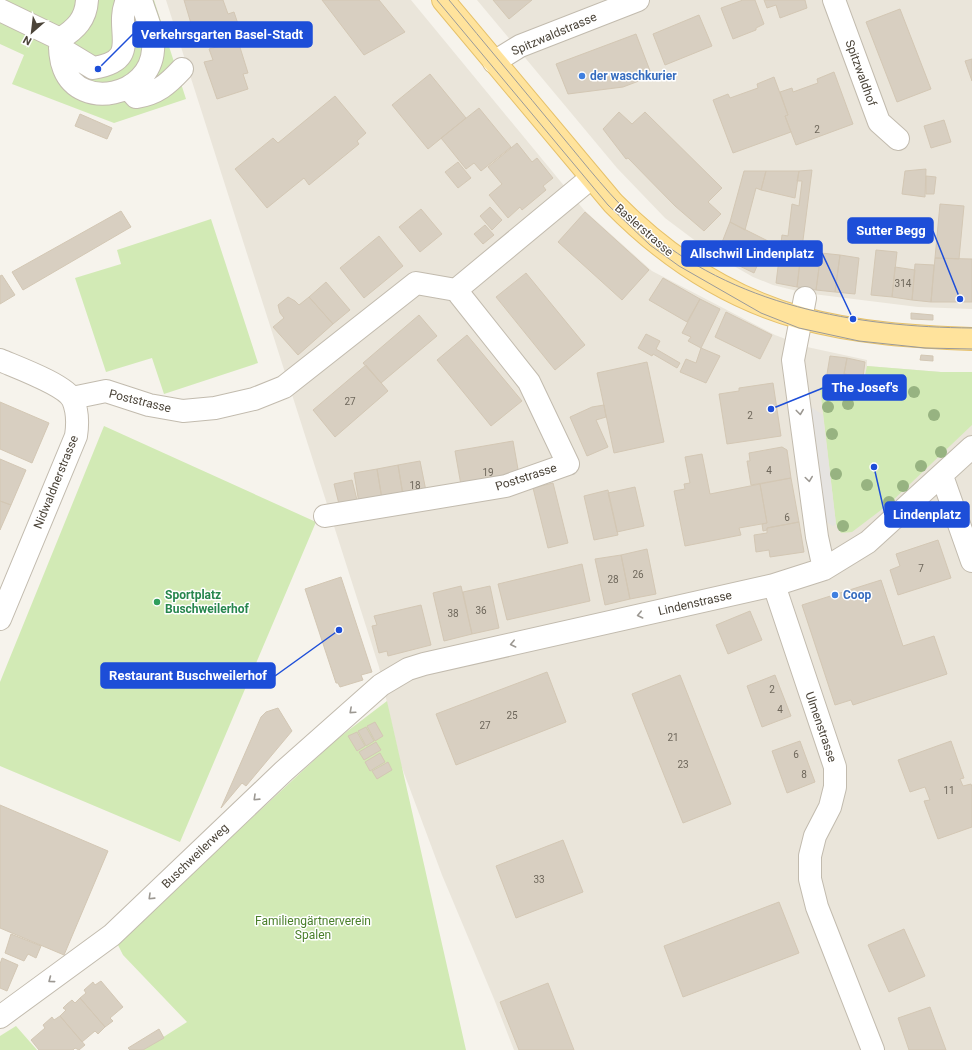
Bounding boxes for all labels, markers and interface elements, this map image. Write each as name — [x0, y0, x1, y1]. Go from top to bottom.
street label: Spitzwaldstrasse — [509, 10, 599, 58]
north arrow — [12, 12, 52, 52]
callout: Verkehrsgarten Basel-Stadt — [133, 22, 312, 47]
text: Verkehrsgarten Basel-Stadt — [141, 27, 304, 42]
text: N — [21, 33, 34, 48]
street label: Spitzwaldhof — [843, 38, 880, 109]
place label: der waschkurier — [590, 69, 677, 83]
marker: der waschkurier — [577, 71, 587, 81]
house number: 2 — [814, 124, 820, 135]
street label: Baslerstrasse — [612, 201, 676, 259]
callout: Sutter Begg — [848, 218, 933, 243]
text: Sutter Begg — [856, 223, 926, 238]
callout: Allschwil Lindenplatz — [682, 241, 822, 266]
text: Allschwil Lindenplatz — [690, 246, 814, 261]
house number: 314 — [895, 278, 912, 289]
callout: The Josef's — [823, 375, 906, 400]
text: The Josef's — [832, 380, 899, 395]
street label: Poststrasse — [107, 387, 173, 415]
house number: 27 — [344, 396, 356, 407]
one-way arrow — [795, 409, 804, 415]
house number: 2 — [747, 410, 753, 421]
street label: Nidwaldnerstrasse — [31, 433, 81, 531]
street label: Poststrasse — [494, 461, 558, 493]
house number: 4 — [766, 465, 772, 476]
house number: 19 — [482, 467, 494, 478]
one-way arrow — [804, 476, 813, 482]
house number: 18 — [409, 480, 421, 491]
callout: Lindenplatz — [885, 502, 969, 527]
text: Lindenplatz — [893, 507, 961, 522]
house number: 6 — [784, 512, 790, 523]
house number: 7 — [918, 563, 924, 574]
house number: 26 — [632, 569, 644, 580]
house number: 28 — [607, 574, 619, 585]
place label: Sportplatz Buschweilerhof — [165, 588, 250, 616]
street label: Lindenstrasse — [657, 588, 733, 618]
place label: Coop — [843, 588, 871, 602]
marker: Coop — [830, 590, 840, 600]
marker: Sportplatz Buschweilerhof — [152, 597, 162, 607]
house number: 36 — [475, 605, 487, 616]
house number: 38 — [447, 608, 459, 619]
one-way arrow — [637, 611, 643, 619]
one-way arrow — [510, 639, 517, 647]
callout: Restaurant Buschweilerhof — [101, 663, 275, 688]
text: Restaurant Buschweilerhof — [109, 668, 267, 683]
house number: 2 — [769, 684, 775, 695]
street label: Ulmenstrasse — [802, 690, 840, 764]
house number: 4 — [777, 704, 783, 715]
one-way arrow — [349, 706, 357, 713]
house number: 25 — [506, 710, 518, 721]
house number: 27 — [479, 720, 491, 731]
house number: 21 — [667, 732, 679, 743]
house number: 6 — [793, 749, 799, 760]
house number: 23 — [677, 759, 689, 770]
house number: 8 — [801, 769, 807, 780]
house number: 11 — [943, 785, 955, 796]
one-way arrow — [253, 793, 261, 801]
street label: Buschweilerweg — [159, 821, 231, 891]
house number: 33 — [533, 874, 545, 885]
one-way arrow — [148, 893, 156, 900]
park label: Familiengärtnerverein Spalen — [255, 914, 371, 942]
one-way arrow — [49, 975, 56, 982]

